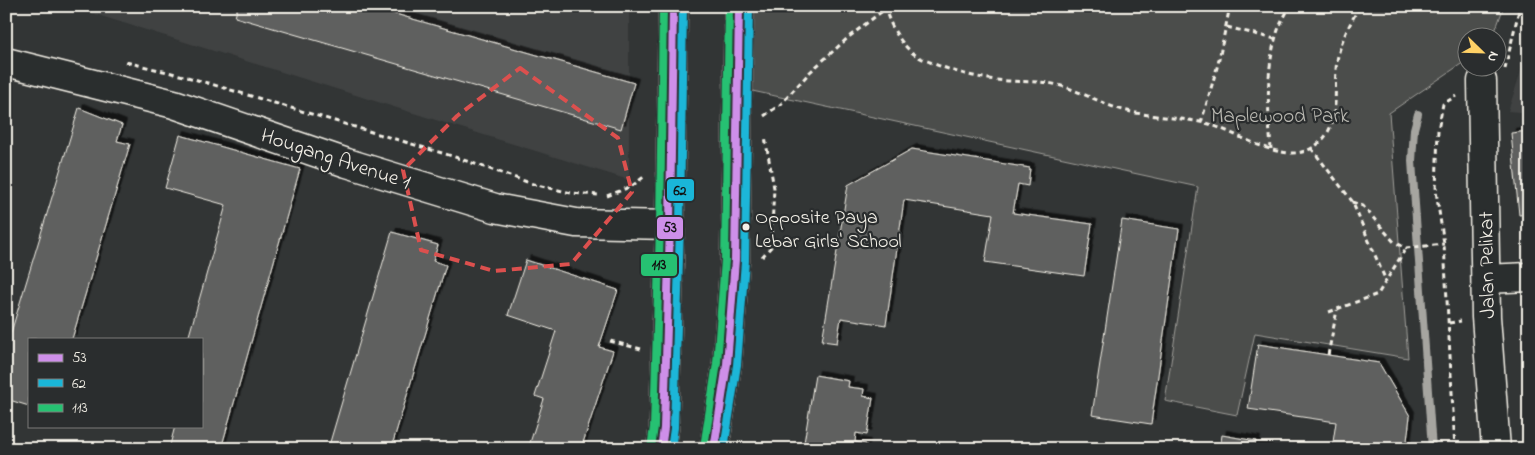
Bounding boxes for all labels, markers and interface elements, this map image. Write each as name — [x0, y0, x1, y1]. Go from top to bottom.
north arrow — [1458, 28, 1508, 78]
text: N — [1481, 48, 1504, 65]
park label: Maplewood Park — [1211, 102, 1350, 132]
street label: Hougang Avenue 1 — [256, 122, 414, 200]
line badge: 62 — [666, 178, 695, 202]
text: 62 — [672, 181, 687, 202]
place label: Opposite Paya Lebar Girls' School — [755, 204, 902, 257]
street label: Jalan Pelikat — [1472, 211, 1504, 319]
line badge: 53 — [656, 216, 684, 240]
text: 53 — [663, 218, 677, 239]
marker: Opposite Paya Lebar Girls' School — [741, 222, 751, 232]
line badge: 113 — [640, 253, 678, 277]
text: 113 — [652, 255, 667, 276]
legend — [28, 338, 202, 428]
text: 53 — [72, 347, 87, 369]
text: 62 — [72, 373, 87, 395]
text: 113 — [72, 397, 88, 419]

